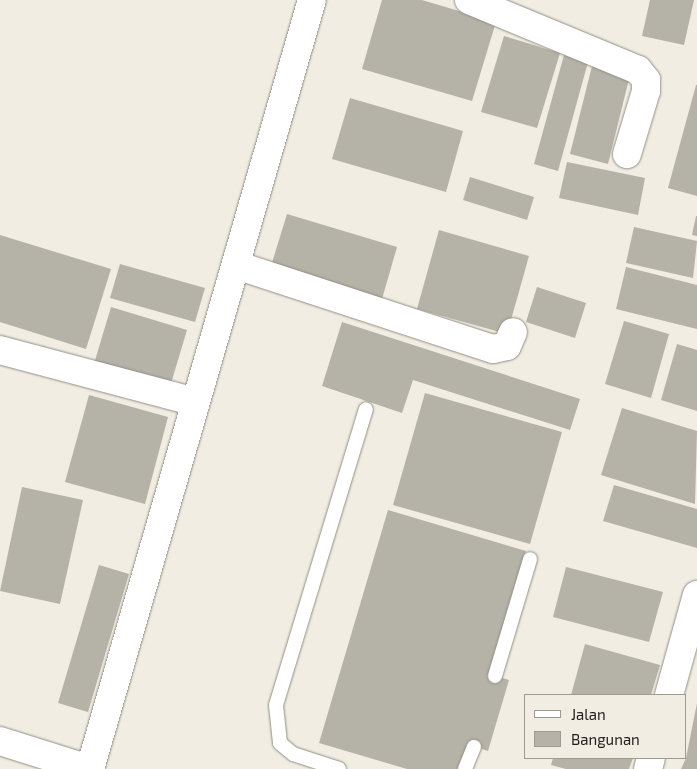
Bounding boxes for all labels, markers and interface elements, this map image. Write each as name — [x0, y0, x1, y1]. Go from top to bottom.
legend — [524, 694, 687, 759]
text: Jalan — [571, 705, 606, 723]
text: Bangunan — [571, 730, 640, 748]

